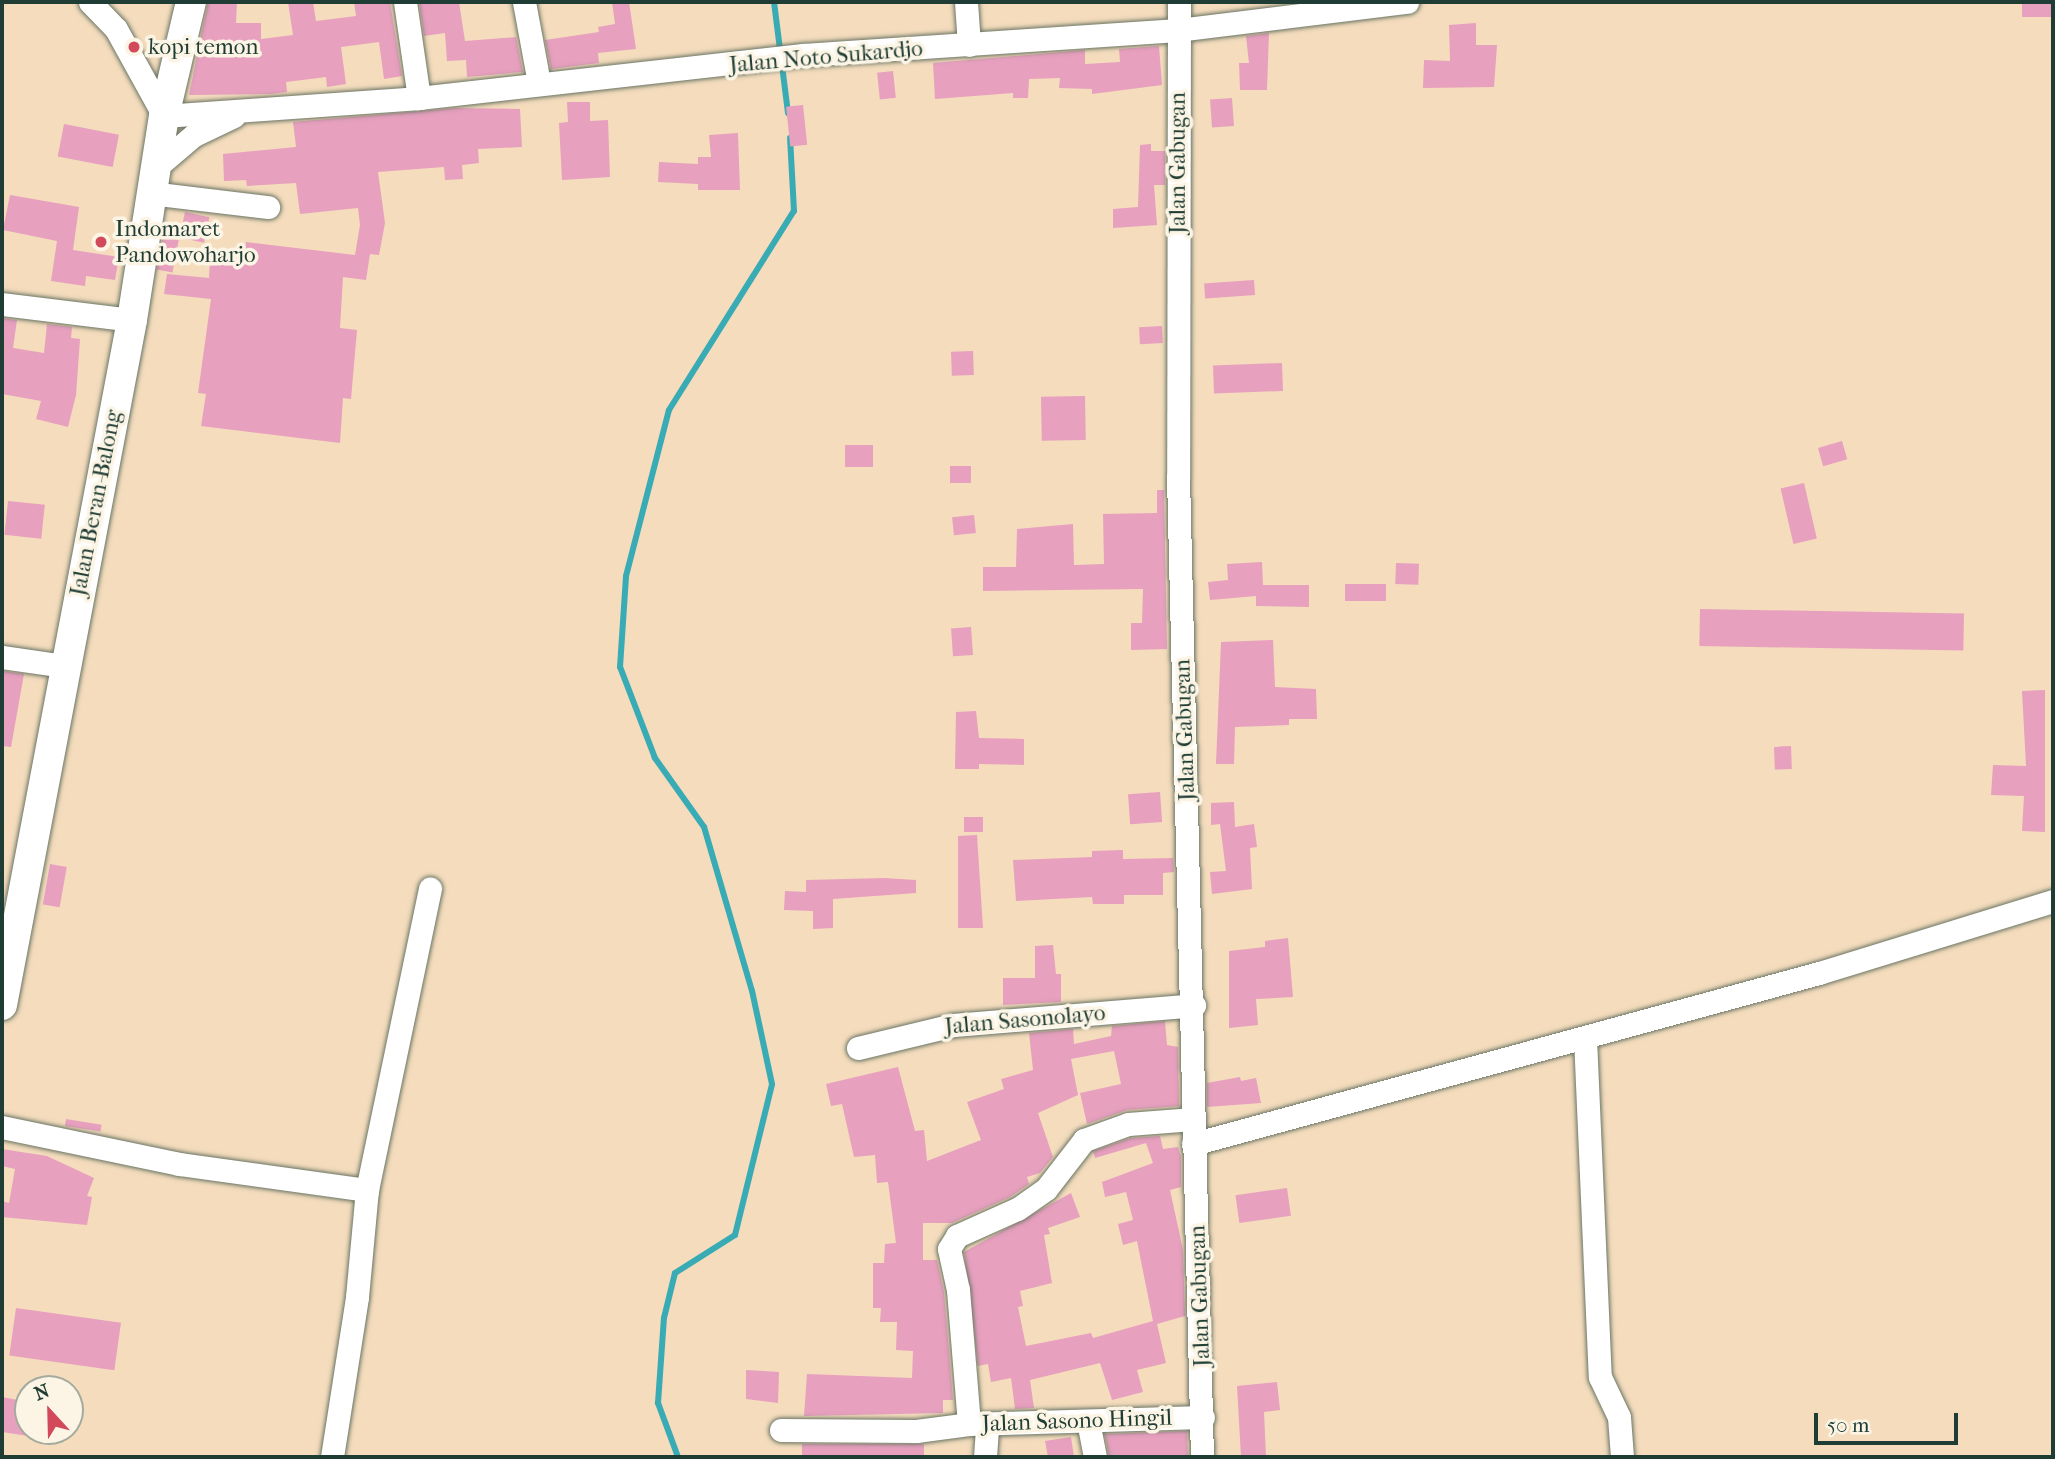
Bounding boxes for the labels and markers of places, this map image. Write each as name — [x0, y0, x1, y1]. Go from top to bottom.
place label: kopi temon — [148, 33, 259, 61]
marker: kopi temon — [126, 39, 142, 55]
place label: Indomaret Pandowoharjo — [115, 215, 256, 269]
marker: Indomaret Pandowoharjo — [93, 234, 109, 250]

